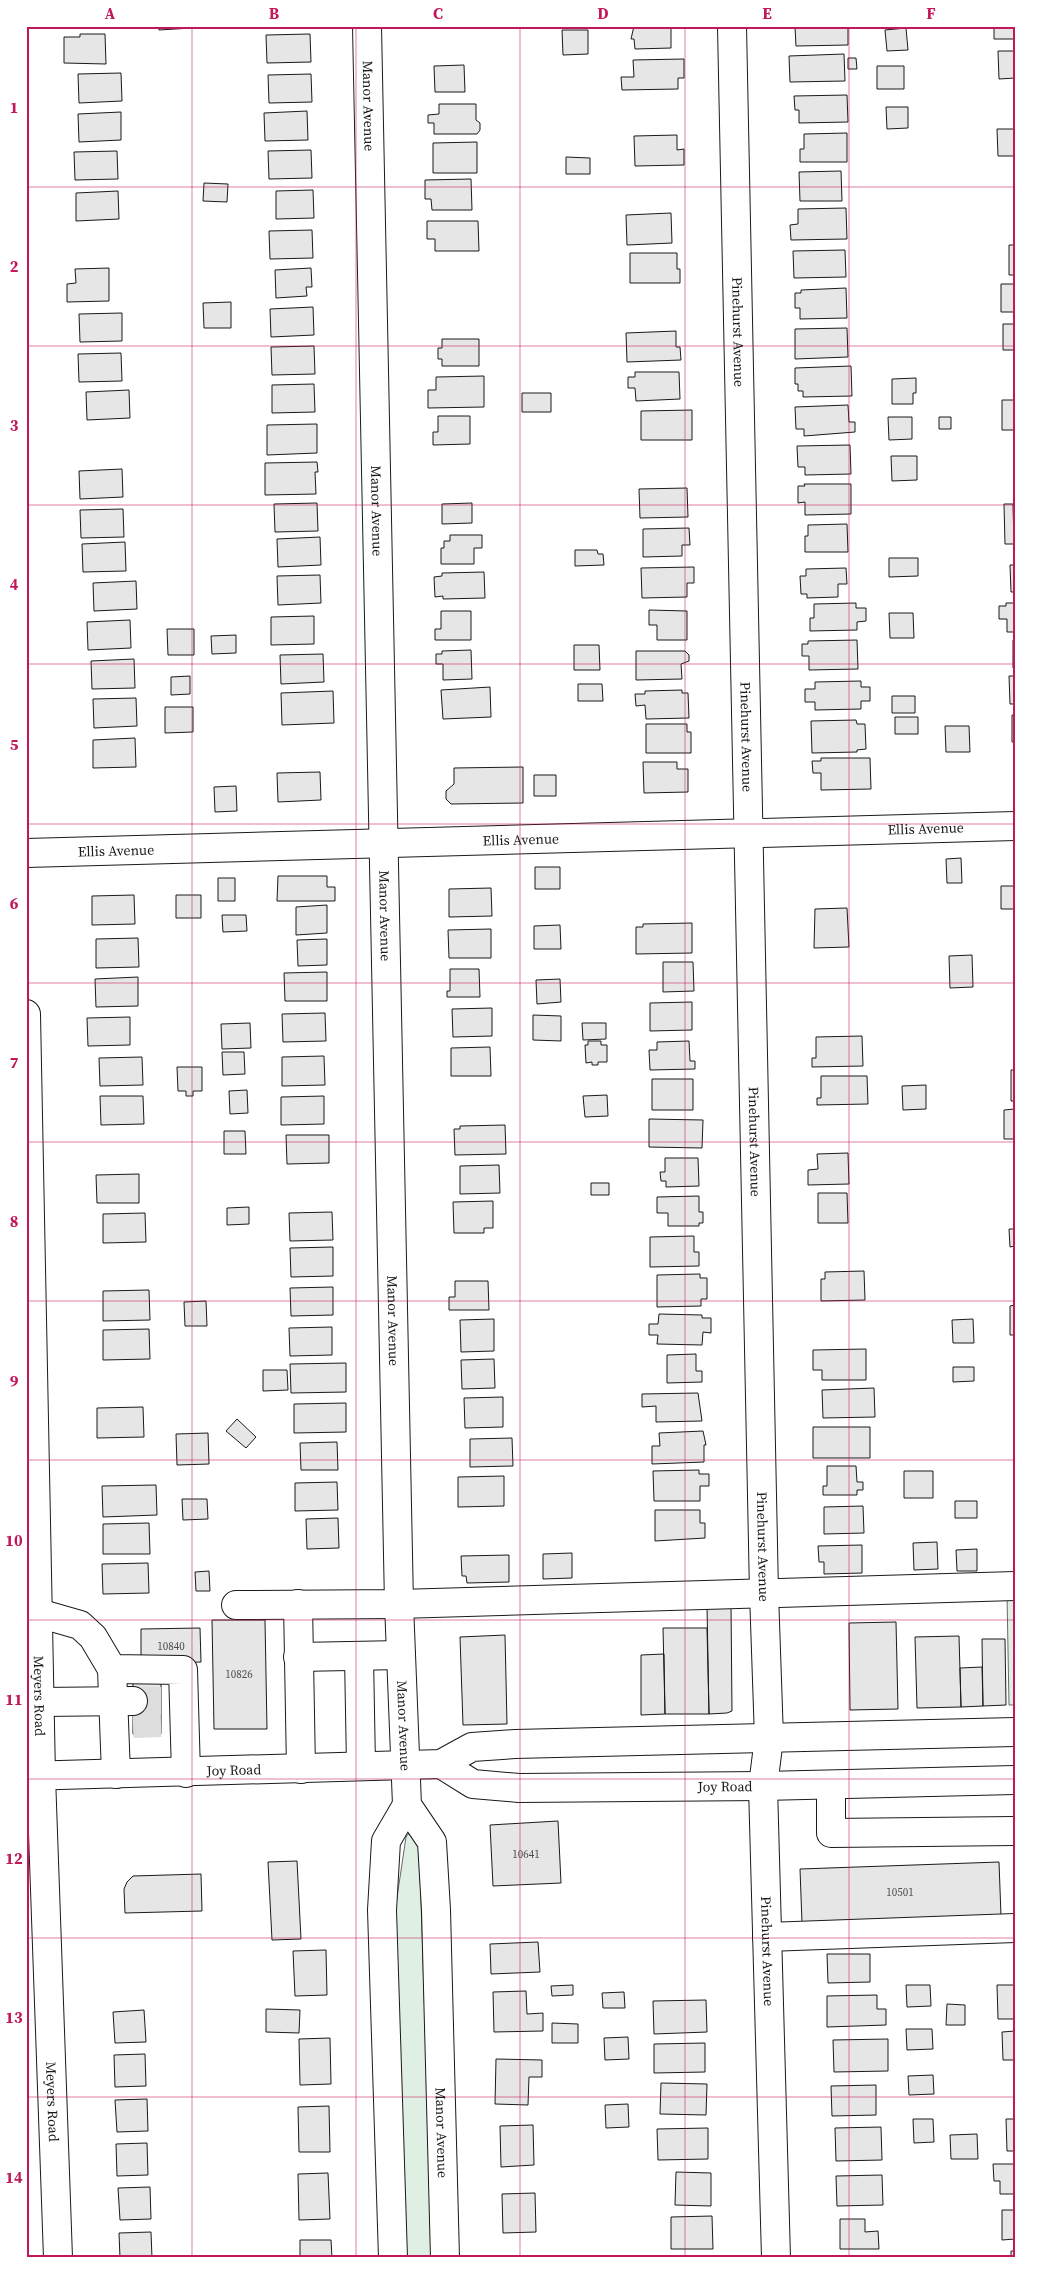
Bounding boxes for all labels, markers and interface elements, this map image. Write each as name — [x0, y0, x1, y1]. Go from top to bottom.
text: A — [105, 2, 116, 24]
text: B — [269, 2, 280, 24]
text: C — [433, 2, 443, 24]
text: D — [597, 2, 609, 24]
text: E — [762, 2, 772, 24]
text: F — [926, 2, 936, 24]
street label: Manor Avenue — [358, 60, 380, 152]
text: 1 — [10, 96, 18, 118]
text: 2 — [10, 255, 19, 277]
street label: Pinehurst Avenue — [727, 277, 749, 387]
text: 3 — [10, 414, 19, 436]
street label: Manor Avenue — [366, 465, 388, 556]
text: 4 — [10, 573, 19, 595]
street label: Pinehurst Avenue — [735, 682, 758, 792]
text: 5 — [10, 733, 19, 755]
street label: Ellis Avenue — [887, 817, 964, 839]
street label: Ellis Avenue — [482, 828, 559, 851]
street label: Ellis Avenue — [78, 840, 154, 862]
street label: Manor Avenue — [374, 870, 396, 961]
text: 6 — [10, 892, 19, 914]
text: 7 — [10, 1051, 19, 1073]
street label: Pinehurst Avenue — [744, 1086, 766, 1197]
text: 8 — [10, 1210, 18, 1232]
street label: Manor Avenue — [382, 1275, 404, 1366]
text: 9 — [10, 1370, 19, 1392]
street label: Pinehurst Avenue — [752, 1491, 774, 1602]
text: 10 — [5, 1529, 23, 1551]
house number: 10840 — [157, 1639, 185, 1654]
street label: Meyers Road — [29, 1656, 50, 1736]
house number: 10826 — [225, 1667, 253, 1682]
street label: Manor Avenue — [392, 1680, 416, 1771]
text: 11 — [5, 1688, 23, 1710]
street label: Joy Road — [205, 1759, 262, 1781]
street label: Joy Road — [697, 1776, 753, 1797]
text: 12 — [5, 1847, 23, 1869]
house number: 10641 — [512, 1847, 540, 1862]
house number: 10501 — [886, 1885, 914, 1900]
street label: Pinehurst Avenue — [756, 1896, 779, 2007]
text: 13 — [5, 2006, 23, 2028]
street label: Meyers Road — [41, 2061, 64, 2142]
street label: Manor Avenue — [431, 2087, 453, 2178]
text: 14 — [5, 2166, 23, 2188]

